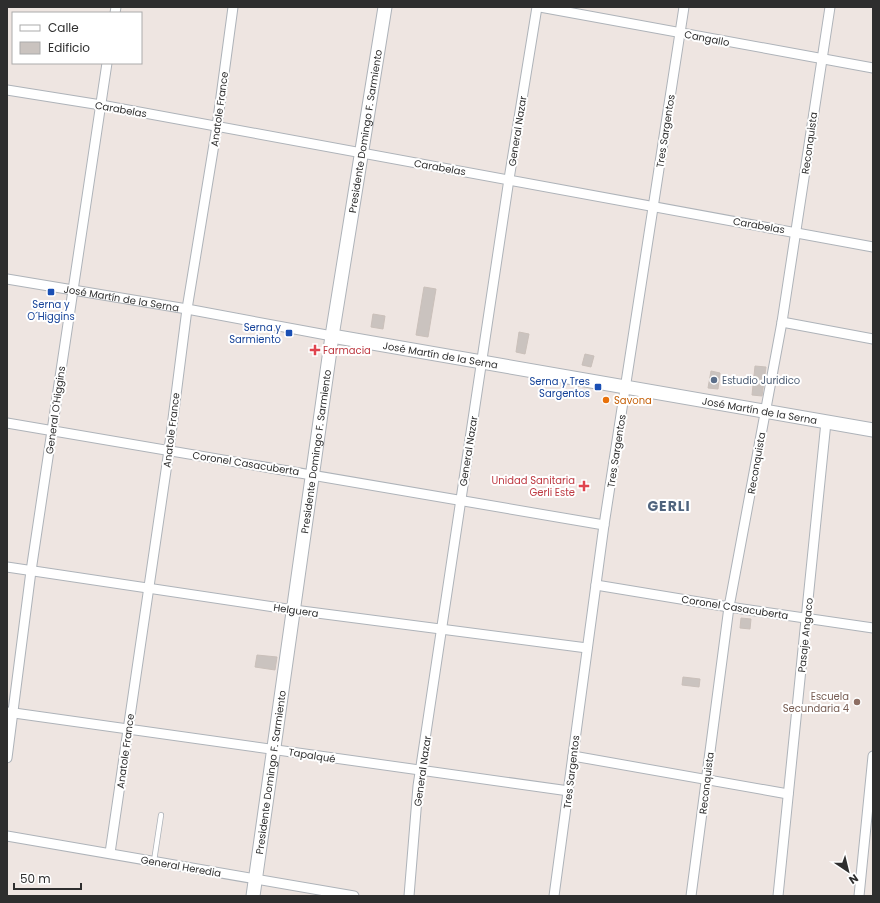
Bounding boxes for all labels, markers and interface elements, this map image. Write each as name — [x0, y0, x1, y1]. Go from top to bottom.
legend — [12, 12, 142, 64]
text: Calle — [48, 19, 79, 36]
street label: Cangallo — [683, 27, 731, 50]
text: Edificio — [48, 39, 90, 56]
street label: Presidente Domingo F. Sarmiento — [345, 48, 386, 214]
street label: Anatole France — [207, 71, 232, 147]
street label: Tres Sargentos — [652, 93, 679, 169]
street label: General Nazar — [505, 95, 530, 167]
street label: Carabelas — [94, 98, 148, 121]
street label: Reconquista — [798, 111, 821, 175]
street label: Carabelas — [413, 156, 467, 179]
street label: Carabelas — [732, 214, 786, 237]
street label: José Martín de la Serna — [63, 282, 180, 316]
marker: Serna y O´Higgins — [46, 287, 56, 297]
place label: Serna y O´Higgins — [27, 297, 75, 324]
place label: Serna y Sarmiento — [229, 320, 281, 347]
marker: Serna y Sarmiento — [284, 328, 294, 338]
street label: José Martín de la Serna — [382, 338, 499, 373]
place label: Farmacia — [323, 343, 371, 358]
marker: Farmacia — [310, 345, 320, 355]
street label: General O'Higgins — [42, 365, 69, 455]
street label: Presidente Domingo F. Sarmiento — [297, 368, 335, 534]
place label: Estudio Juridico — [722, 373, 800, 388]
place label: Serna y Tres Sargentos — [530, 374, 590, 401]
marker: Estudio Juridico — [709, 375, 719, 385]
marker: Serna y Tres Sargentos — [593, 382, 603, 392]
street label: Anatole France — [159, 392, 184, 468]
place label: Savona — [614, 393, 652, 408]
street label: José Martín de la Serna — [701, 393, 818, 428]
marker: Savona — [601, 395, 611, 405]
street label: Tres Sargentos — [603, 413, 630, 489]
street label: General Nazar — [456, 415, 481, 487]
street label: Reconquista — [744, 431, 769, 495]
street label: Coronel Casacuberta — [191, 448, 300, 479]
place label: Unidad Sanitaria Gerli Este — [492, 473, 575, 500]
marker: Unidad Sanitaria Gerli Este — [578, 480, 590, 492]
district label: GERLI — [647, 496, 691, 516]
street label: Coronel Casacuberta — [680, 592, 789, 623]
street label: Pasaje Angaco — [794, 597, 817, 673]
street label: Helguera — [272, 600, 319, 621]
street label: Presidente Domingo F. Sarmiento — [252, 689, 290, 855]
place label: Escuela Secundaria 4 — [783, 689, 849, 716]
marker: Escuela Secundaria 4 — [852, 697, 862, 707]
street label: Anatole France — [113, 713, 138, 789]
street label: Tres Sargentos — [560, 734, 583, 810]
street label: General Nazar — [410, 735, 435, 807]
street label: Tapalqué — [287, 744, 337, 767]
street label: Reconquista — [695, 751, 718, 815]
north arrow — [828, 851, 868, 891]
street label: General Heredia — [140, 852, 222, 881]
scale bar — [14, 865, 81, 891]
text: 50 m — [20, 870, 51, 887]
text: N — [846, 870, 862, 888]

